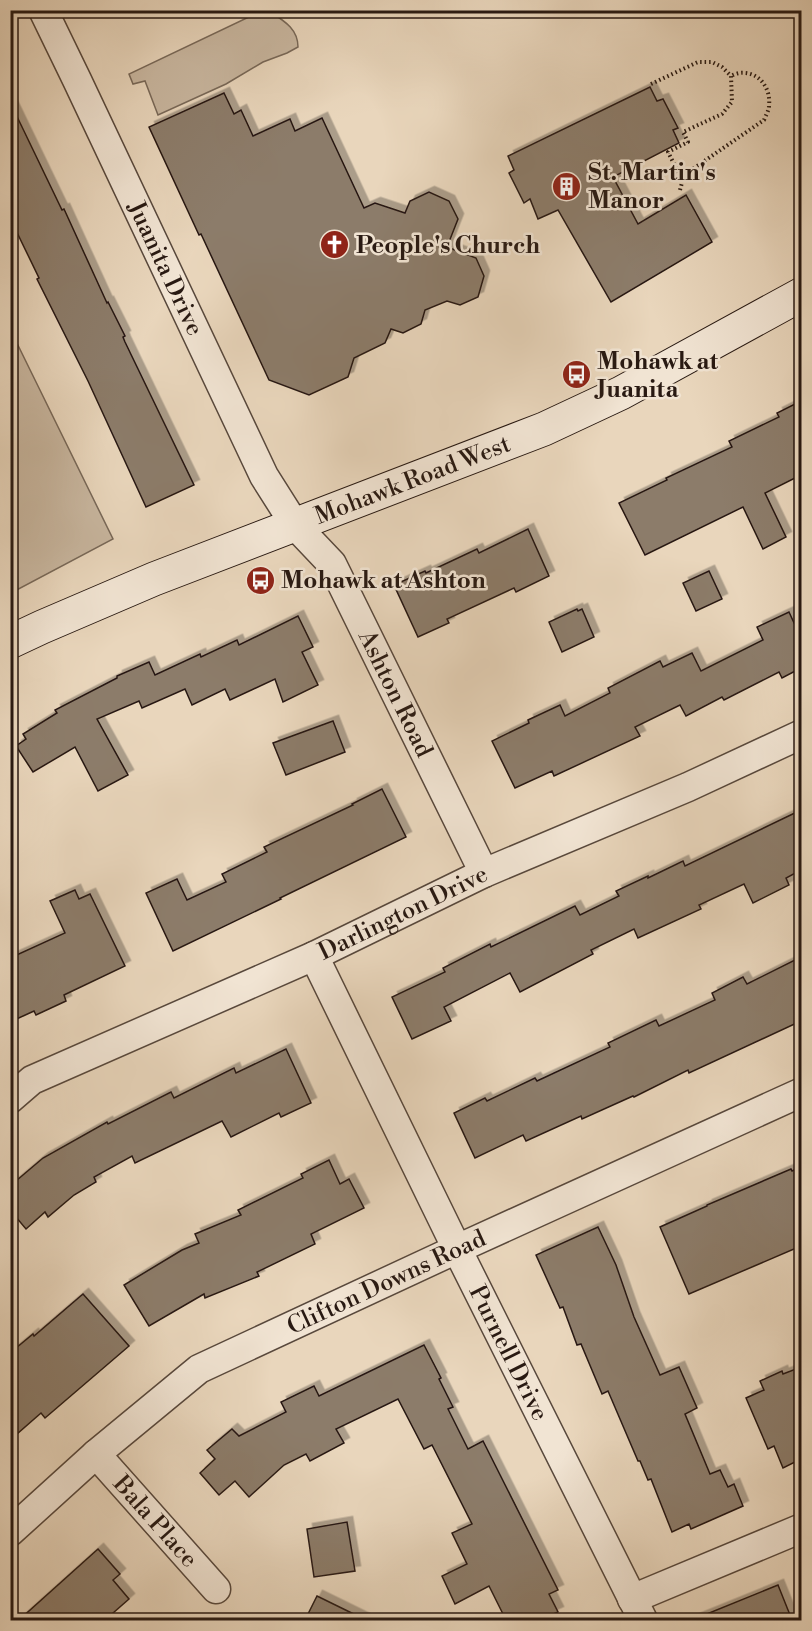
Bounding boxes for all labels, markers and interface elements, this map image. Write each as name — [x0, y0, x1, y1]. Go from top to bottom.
place label: St. Martin's Manor — [588, 158, 716, 216]
building icon: St. Martin's Manor — [551, 170, 583, 202]
street label: Juanita Drive — [120, 196, 210, 341]
church icon: People's Church — [319, 229, 351, 261]
place label: People's Church — [356, 231, 540, 261]
place label: Mohawk at Juanita — [594, 347, 718, 405]
bus stop icon: Mohawk at Juanita — [560, 359, 592, 391]
street label: Mohawk Road West — [311, 429, 515, 532]
bus stop icon: Mohawk at Ashton — [244, 564, 276, 596]
place label: Mohawk at Ashton — [281, 566, 486, 596]
street label: Ashton Road — [351, 625, 439, 763]
street label: Darlington Drive — [314, 860, 493, 968]
street label: Clifton Downs Road — [282, 1224, 491, 1342]
street label: Purnell Drive — [462, 1280, 555, 1426]
street label: Bala Place — [106, 1469, 204, 1574]

